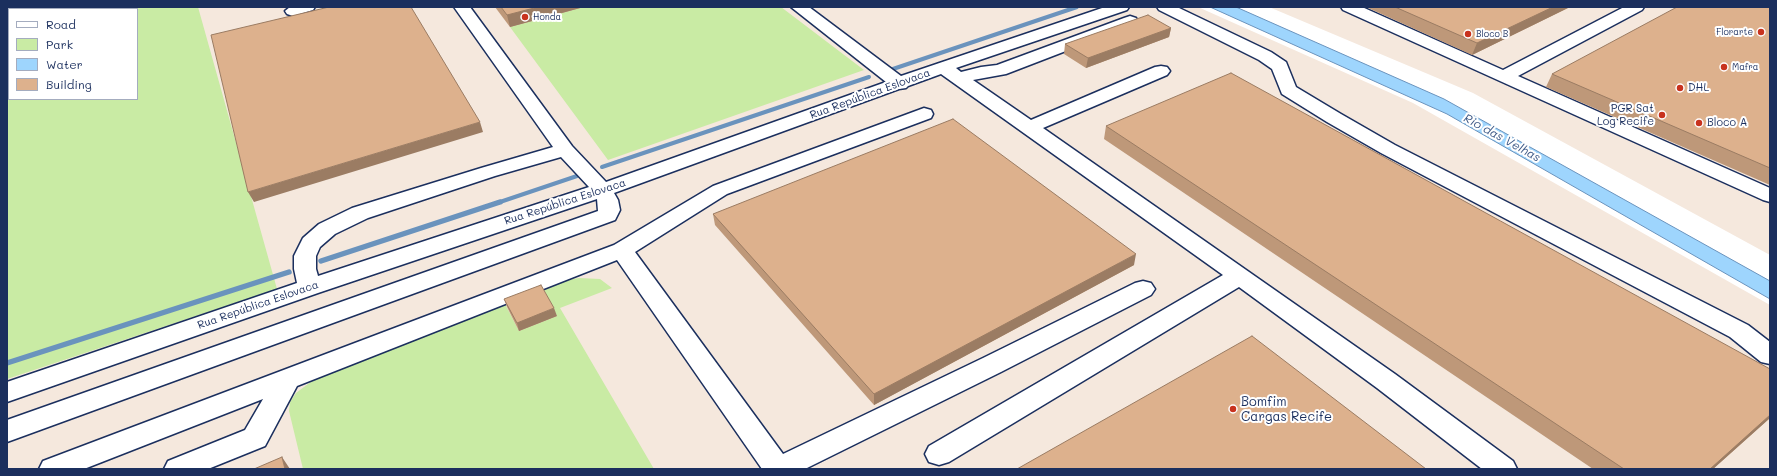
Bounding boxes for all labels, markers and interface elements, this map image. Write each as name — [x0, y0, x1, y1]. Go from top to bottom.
legend — [8, 8, 138, 100]
marker: Honda — [520, 12, 530, 22]
place label: Honda — [533, 12, 561, 22]
text: Road — [46, 16, 76, 32]
place label: Florarte — [1716, 27, 1753, 37]
marker: Florarte — [1756, 27, 1766, 37]
marker: Bloco B — [1463, 29, 1473, 39]
place label: Bloco B — [1476, 29, 1508, 39]
text: Park — [46, 36, 73, 52]
text: Water — [46, 56, 83, 72]
marker: Mafra — [1719, 62, 1729, 72]
place label: Mafra — [1732, 62, 1758, 72]
street label: Rua República Eslovaca — [808, 66, 932, 122]
text: Building — [46, 76, 92, 92]
place label: DHL — [1688, 81, 1709, 95]
marker: DHL — [1675, 83, 1685, 93]
place label: PGR Sat Log Recife — [1597, 102, 1654, 128]
marker: PGR Sat Log Recife — [1657, 110, 1667, 120]
water label: Rio das Velhas — [1461, 111, 1543, 165]
place label: Bloco A — [1707, 116, 1747, 130]
marker: Bloco A — [1694, 118, 1704, 128]
street label: Rua República Eslovaca — [503, 176, 627, 228]
street label: Rua República Eslovaca — [196, 278, 320, 332]
place label: Bomfim Cargas Recife — [1241, 394, 1332, 425]
marker: Bomfim Cargas Recife — [1228, 404, 1238, 414]

